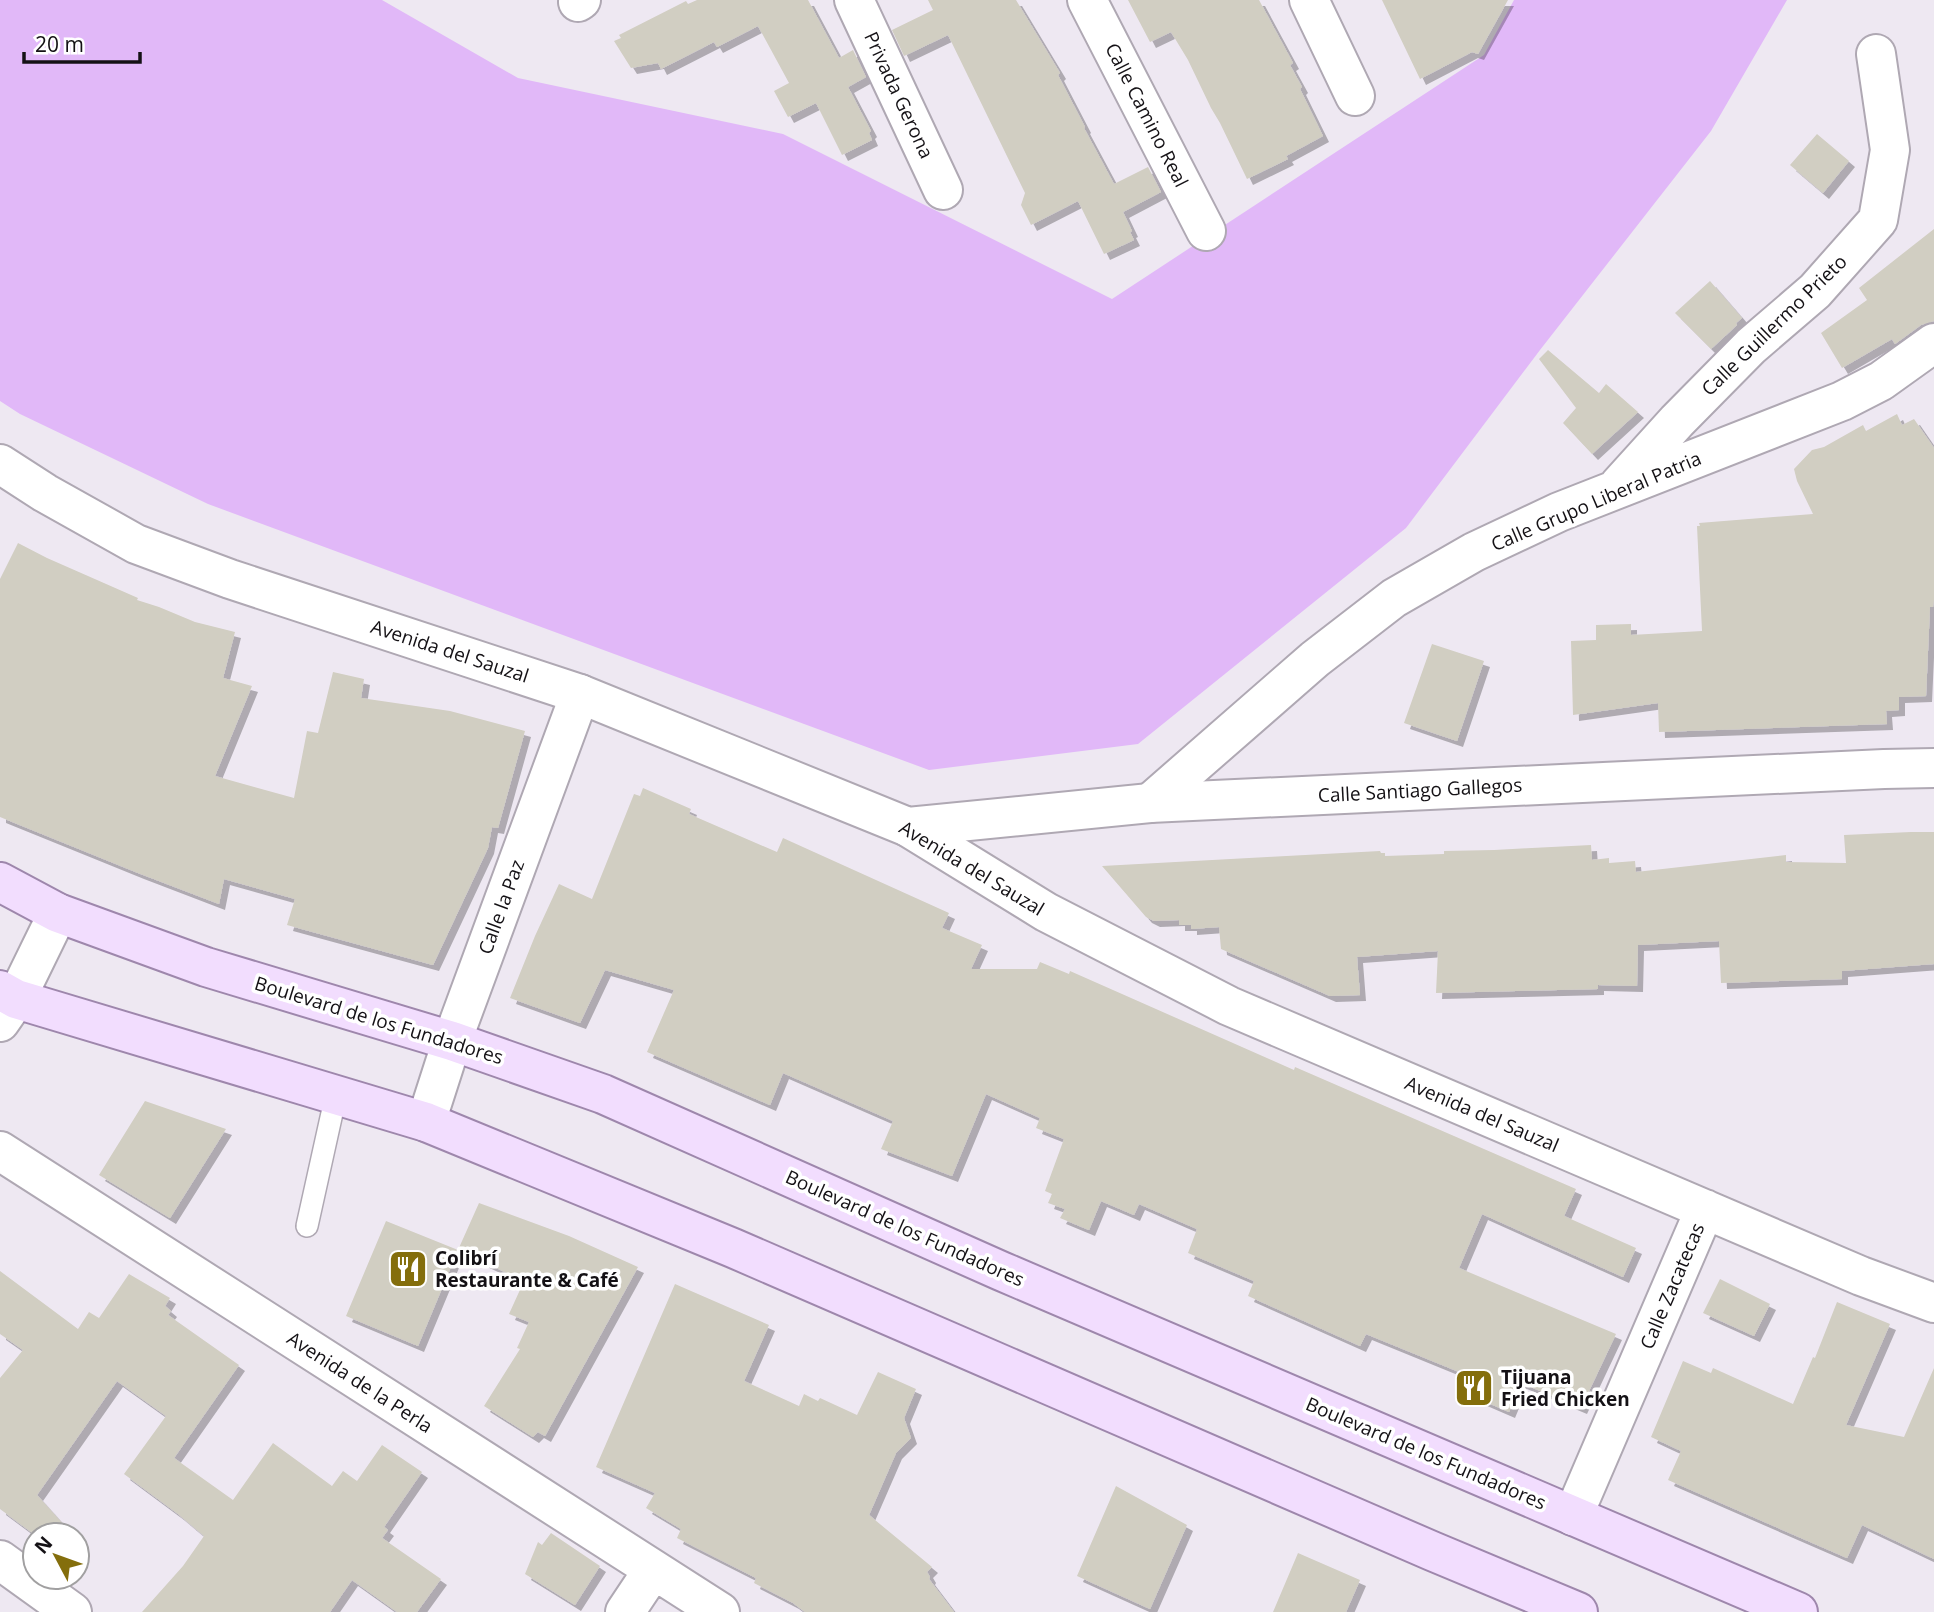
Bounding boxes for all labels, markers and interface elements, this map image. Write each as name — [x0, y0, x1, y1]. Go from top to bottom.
scale bar — [24, 21, 140, 65]
street label: Privada Gerona — [858, 27, 940, 163]
text: 20 m — [35, 30, 84, 58]
street label: Calle Camino Real — [1099, 39, 1195, 191]
street label: Calle Guillermo Prieto — [1696, 249, 1852, 401]
street label: Calle Grupo Liberal Patria — [1487, 445, 1705, 557]
street label: Avenida del Sauzal — [368, 613, 532, 689]
street label: Calle Santiago Gallegos — [1317, 772, 1523, 808]
street label: Avenida del Sauzal — [895, 814, 1049, 922]
street label: Calle la Paz — [472, 856, 530, 958]
street label: Boulevard de los Fundadores — [252, 970, 506, 1070]
street label: Avenida del Sauzal — [1401, 1070, 1563, 1158]
street label: Boulevard de los Fundadores — [782, 1164, 1028, 1292]
street label: Calle Zacatecas — [1634, 1219, 1710, 1353]
place label: Colibrí Restaurante & Café — [435, 1245, 619, 1293]
restaurant icon: Colibrí Restaurante & Café — [387, 1248, 429, 1290]
street label: Avenida de la Perla — [282, 1325, 438, 1439]
place label: Tijuana Fried Chicken — [1501, 1364, 1630, 1412]
restaurant icon: Tijuana Fried Chicken — [1453, 1367, 1495, 1409]
street label: Boulevard de los Fundadores — [1302, 1391, 1550, 1515]
north arrow — [21, 1521, 91, 1591]
text: N — [28, 1530, 58, 1559]

